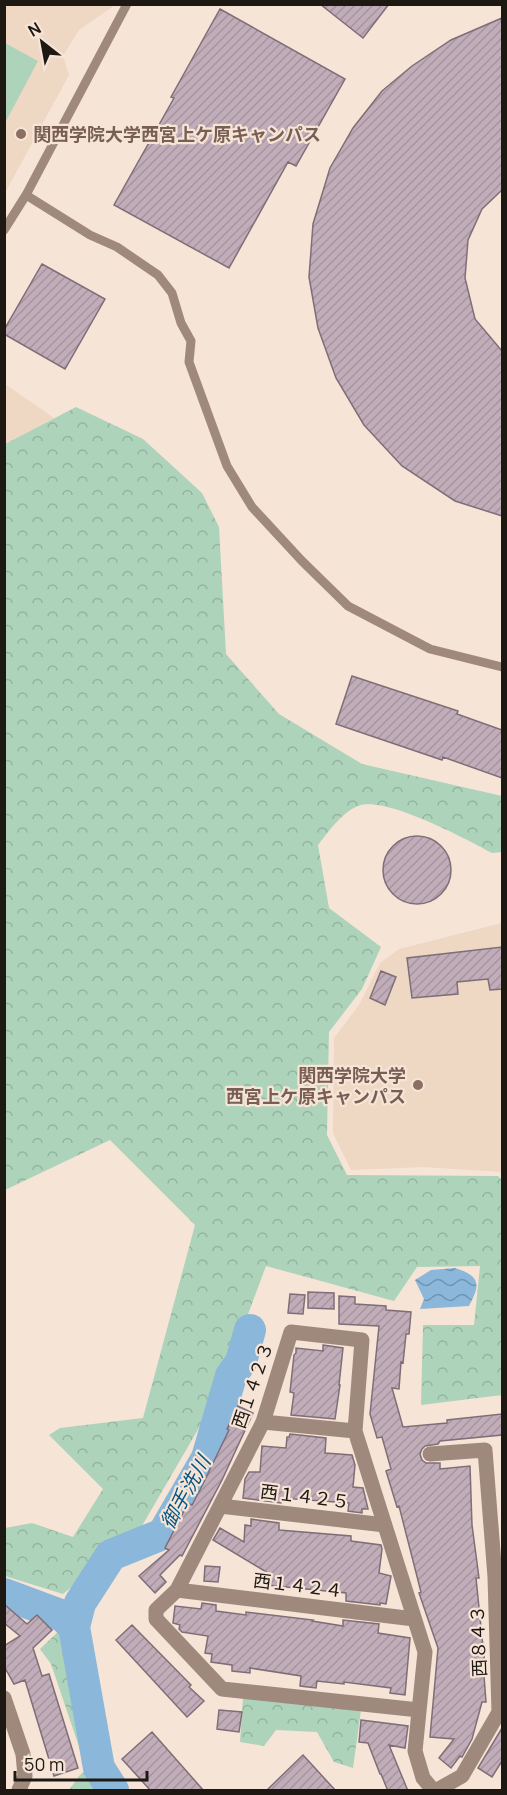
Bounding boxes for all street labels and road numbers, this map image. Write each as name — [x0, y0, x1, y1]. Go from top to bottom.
street label: 西１４２３ — [226, 1339, 278, 1431]
street label: 西１４２５ — [259, 1479, 351, 1513]
street label: 西１４２４ — [252, 1568, 344, 1602]
street label: 西８４３ — [465, 1605, 491, 1677]

